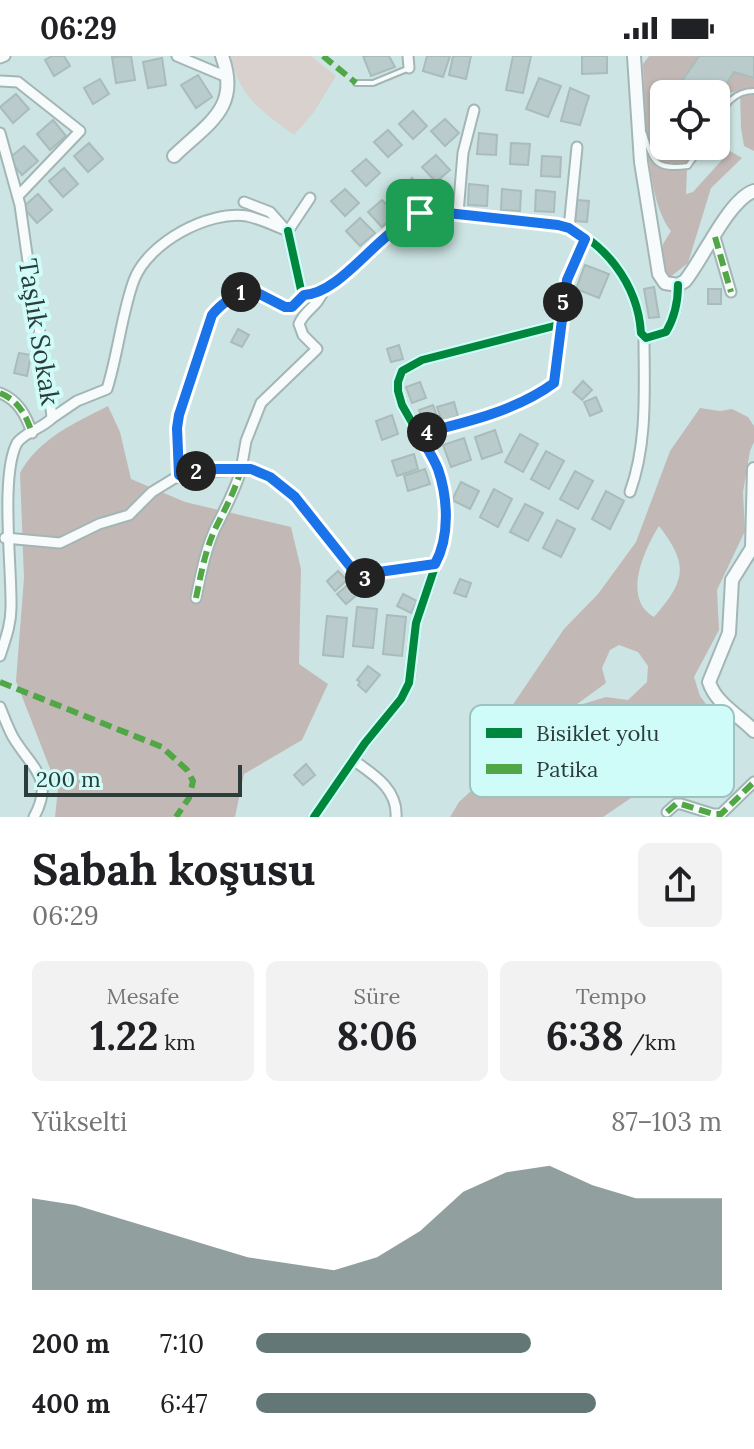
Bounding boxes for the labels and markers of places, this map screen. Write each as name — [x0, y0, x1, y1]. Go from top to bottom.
pin — [386, 179, 454, 247]
pin: 1 — [221, 272, 261, 312]
pin: 5 — [543, 282, 583, 322]
pin: 4 — [407, 412, 447, 452]
pin: 2 — [176, 451, 216, 491]
pin: 3 — [345, 558, 385, 598]

